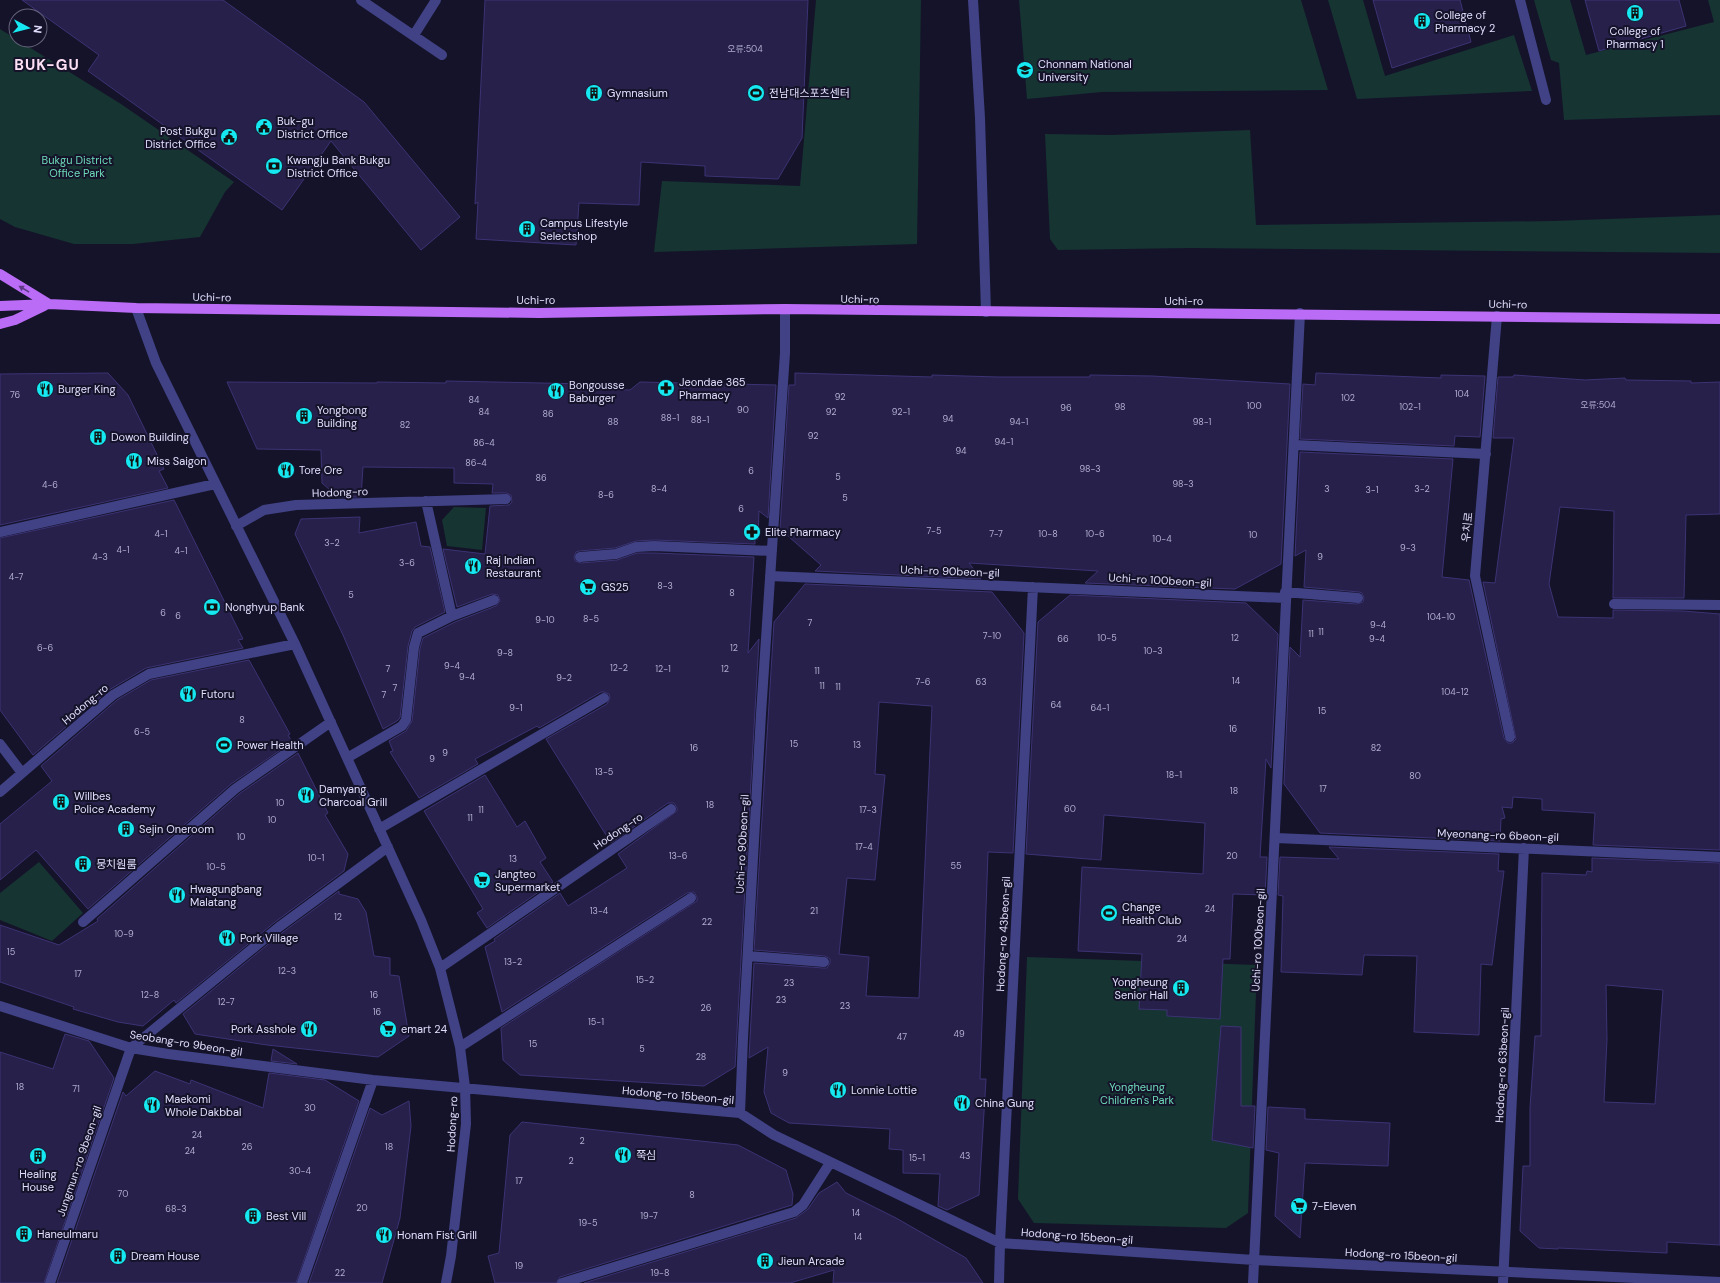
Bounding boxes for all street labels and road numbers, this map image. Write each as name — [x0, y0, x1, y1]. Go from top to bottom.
street label: Uchi-ro — [192, 290, 232, 304]
street label: Uchi-ro — [840, 292, 880, 306]
street label: Uchi-ro — [517, 293, 555, 307]
street label: Uchi-ro — [1165, 294, 1203, 308]
street label: Uchi-ro — [1488, 297, 1528, 311]
street label: Hodong-ro — [312, 484, 368, 500]
street label: 우치로 — [1458, 511, 1476, 543]
street label: Uchi-ro 90beon-gil — [900, 562, 1000, 580]
street label: Uchi-ro 100beon-gil — [1108, 570, 1212, 590]
street label: Hodong-ro — [59, 681, 111, 727]
street label: Uchi-ro 90beon-gil — [732, 794, 752, 894]
street label: Hodong-ro — [591, 809, 645, 853]
street label: Myeonang-ro 6beon-gil — [1437, 826, 1559, 844]
street label: Hodong-ro 43beon-gil — [993, 876, 1013, 992]
street label: Uchi-ro 100beon-gil — [1248, 888, 1268, 992]
street label: Hodong-ro 63beon-gil — [1492, 1007, 1512, 1123]
street label: Seobang-ro 9beon-gil — [129, 1027, 243, 1059]
street label: Hodong-ro 15beon-gil — [621, 1083, 735, 1107]
street label: Hodong-ro — [444, 1096, 460, 1152]
street label: Jungmun-ro 9beon-gil — [53, 1104, 105, 1218]
street label: Hodong-ro 15beon-gil — [1020, 1225, 1134, 1247]
street label: Hodong-ro 15beon-gil — [1344, 1245, 1458, 1265]

